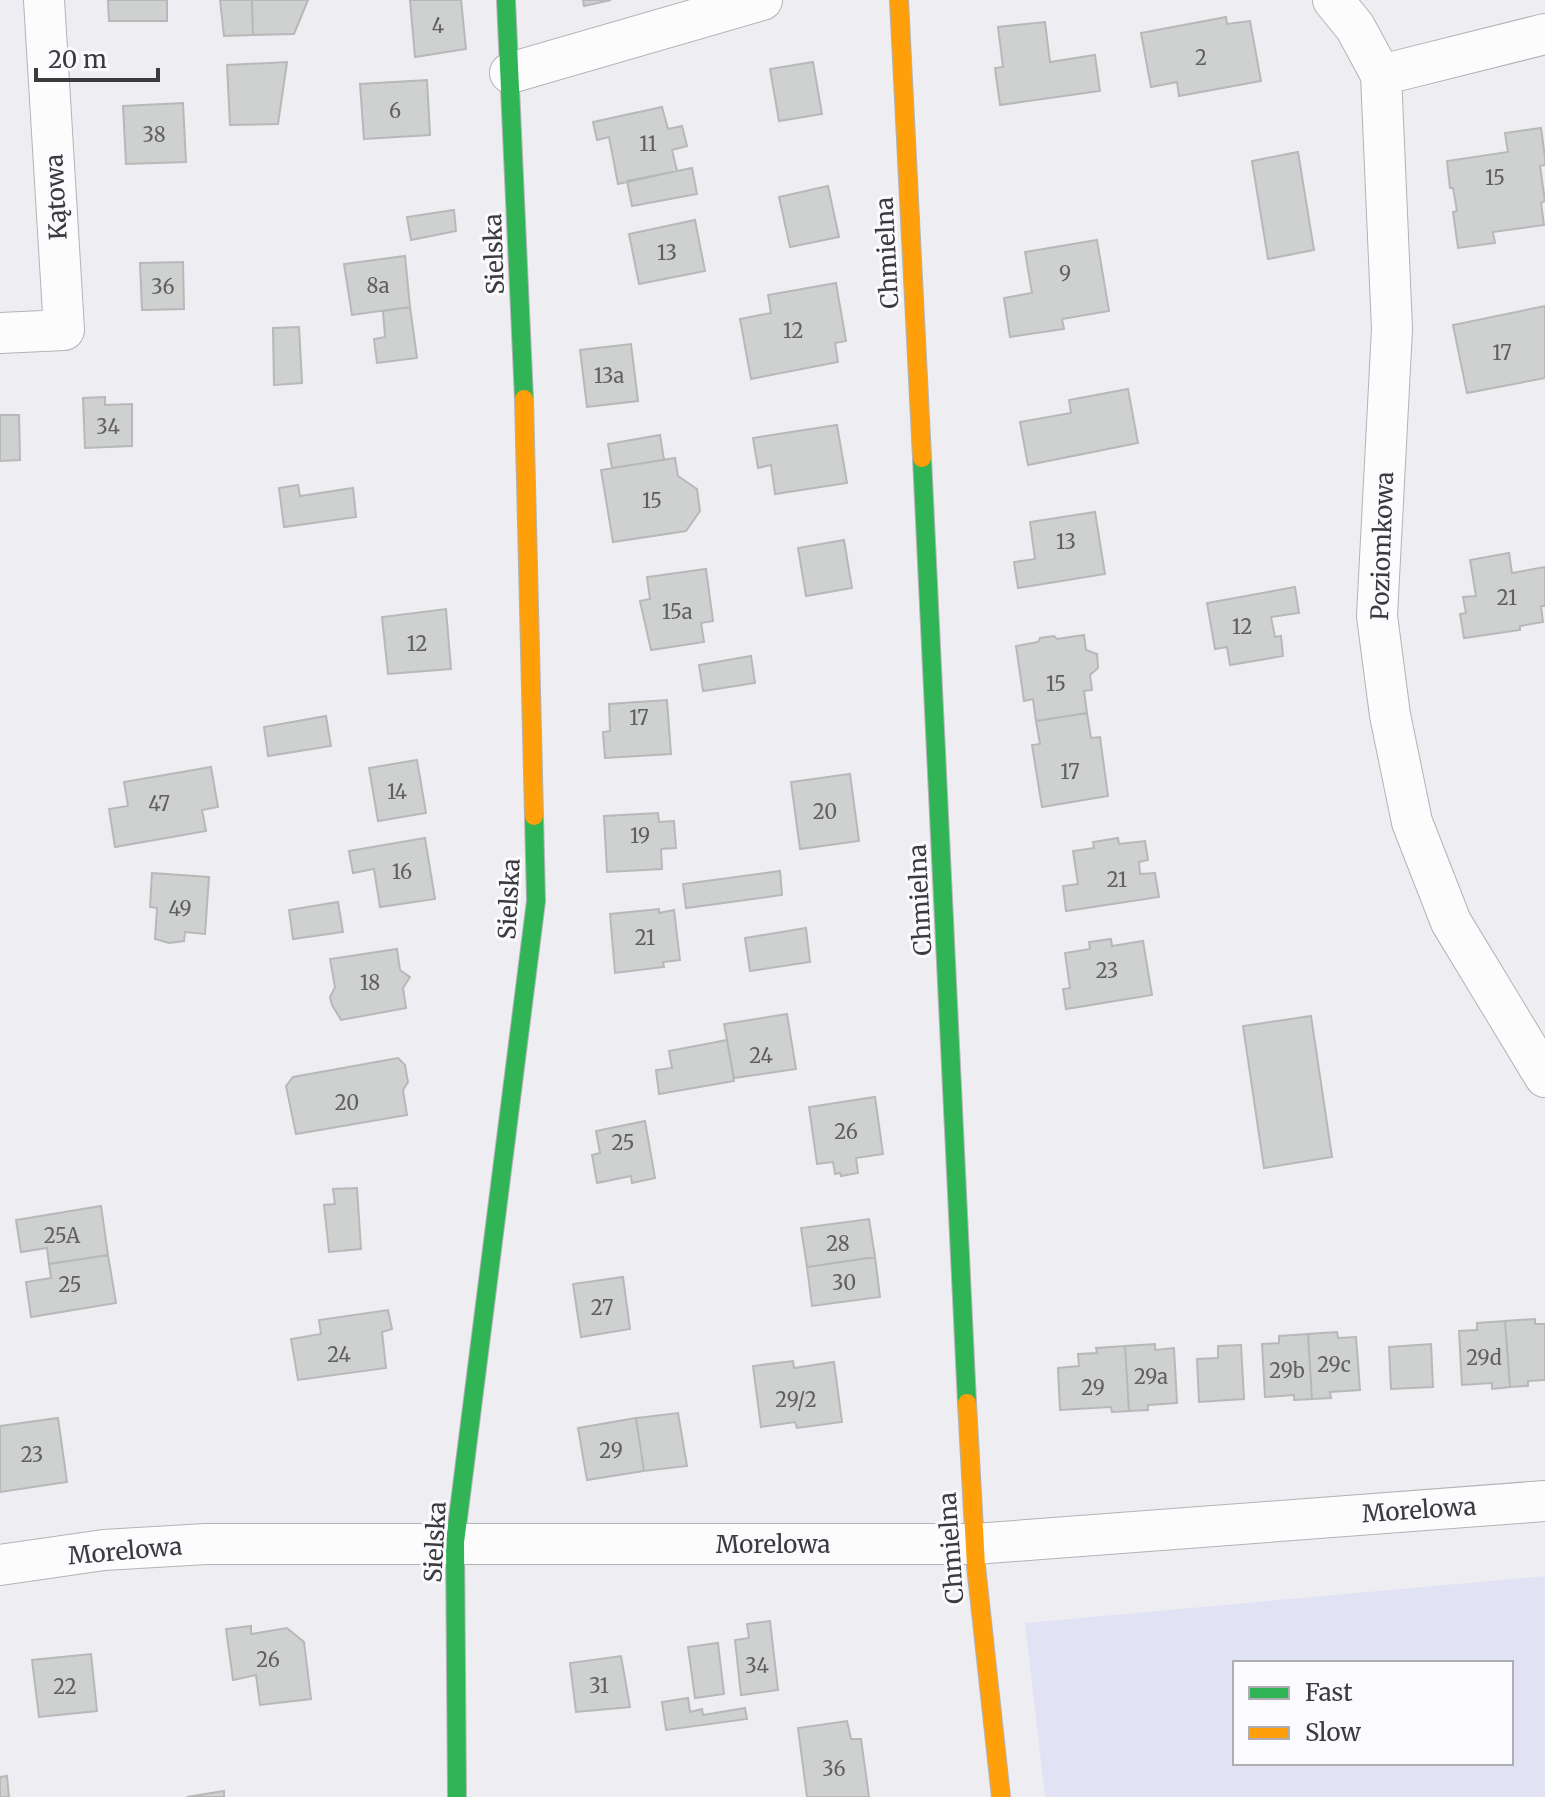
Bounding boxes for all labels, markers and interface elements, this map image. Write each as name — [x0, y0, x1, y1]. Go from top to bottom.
house number: 4 — [432, 13, 444, 38]
scale bar — [36, 32, 158, 82]
text: 20 m — [48, 44, 107, 75]
house number: 2 — [1195, 45, 1207, 70]
house number: 6 — [389, 98, 401, 123]
house number: 38 — [142, 122, 166, 147]
house number: 11 — [639, 131, 657, 156]
street label: Kątowa — [38, 153, 74, 241]
house number: 15 — [1485, 165, 1505, 190]
street label: Chmielna — [869, 196, 905, 310]
street label: Sielska — [477, 213, 511, 295]
house number: 13 — [657, 240, 677, 265]
house number: 9 — [1059, 261, 1071, 286]
house number: 8a — [367, 273, 390, 298]
house number: 36 — [151, 274, 175, 299]
house number: 12 — [783, 318, 803, 343]
house number: 17 — [1492, 340, 1512, 365]
house number: 13a — [594, 363, 625, 388]
house number: 34 — [96, 414, 120, 439]
street label: Poziomkowa — [1364, 471, 1400, 621]
house number: 15 — [642, 488, 662, 513]
house number: 13 — [1056, 529, 1076, 554]
house number: 21 — [1497, 585, 1517, 610]
house number: 15a — [662, 599, 693, 624]
house number: 12 — [1232, 614, 1252, 639]
house number: 12 — [407, 631, 427, 656]
house number: 15 — [1046, 671, 1066, 696]
house number: 17 — [629, 705, 649, 730]
house number: 17 — [1060, 759, 1080, 784]
house number: 14 — [387, 779, 407, 804]
house number: 47 — [148, 791, 170, 816]
house number: 20 — [813, 799, 837, 824]
house number: 19 — [630, 823, 650, 848]
street label: Chmielna — [902, 843, 938, 957]
street label: Sielska — [491, 858, 527, 940]
house number: 16 — [392, 859, 412, 884]
house number: 21 — [1107, 867, 1127, 892]
house number: 49 — [168, 896, 192, 921]
house number: 21 — [635, 925, 655, 950]
house number: 23 — [1096, 958, 1118, 983]
house number: 18 — [360, 970, 380, 995]
house number: 24 — [749, 1043, 773, 1068]
house number: 20 — [335, 1090, 359, 1115]
house number: 26 — [834, 1119, 858, 1144]
house number: 25 — [612, 1130, 634, 1155]
house number: 25A — [44, 1223, 81, 1248]
house number: 28 — [826, 1231, 850, 1256]
house number: 30 — [832, 1270, 856, 1295]
house number: 25 — [59, 1272, 81, 1297]
house number: 27 — [591, 1295, 613, 1320]
house number: 24 — [327, 1342, 351, 1367]
house number: 29d — [1466, 1345, 1502, 1370]
house number: 29c — [1317, 1352, 1351, 1377]
house number: 29b — [1269, 1358, 1305, 1383]
house number: 29a — [1134, 1364, 1168, 1389]
house number: 29 — [1081, 1375, 1105, 1400]
house number: 29/2 — [775, 1387, 817, 1412]
house number: 29 — [599, 1438, 623, 1463]
house number: 23 — [21, 1442, 43, 1467]
street label: Chmielna — [932, 1491, 970, 1605]
street label: Morelowa — [1361, 1491, 1477, 1529]
street label: Sielska — [417, 1501, 453, 1583]
street label: Morelowa — [716, 1529, 830, 1560]
street label: Morelowa — [67, 1531, 184, 1571]
house number: 26 — [256, 1647, 280, 1672]
house number: 34 — [745, 1653, 769, 1678]
legend — [1233, 1661, 1513, 1765]
house number: 31 — [589, 1673, 609, 1698]
house number: 22 — [53, 1674, 77, 1699]
text: Fast — [1305, 1677, 1353, 1708]
text: Slow — [1305, 1717, 1361, 1748]
house number: 36 — [822, 1756, 846, 1781]

